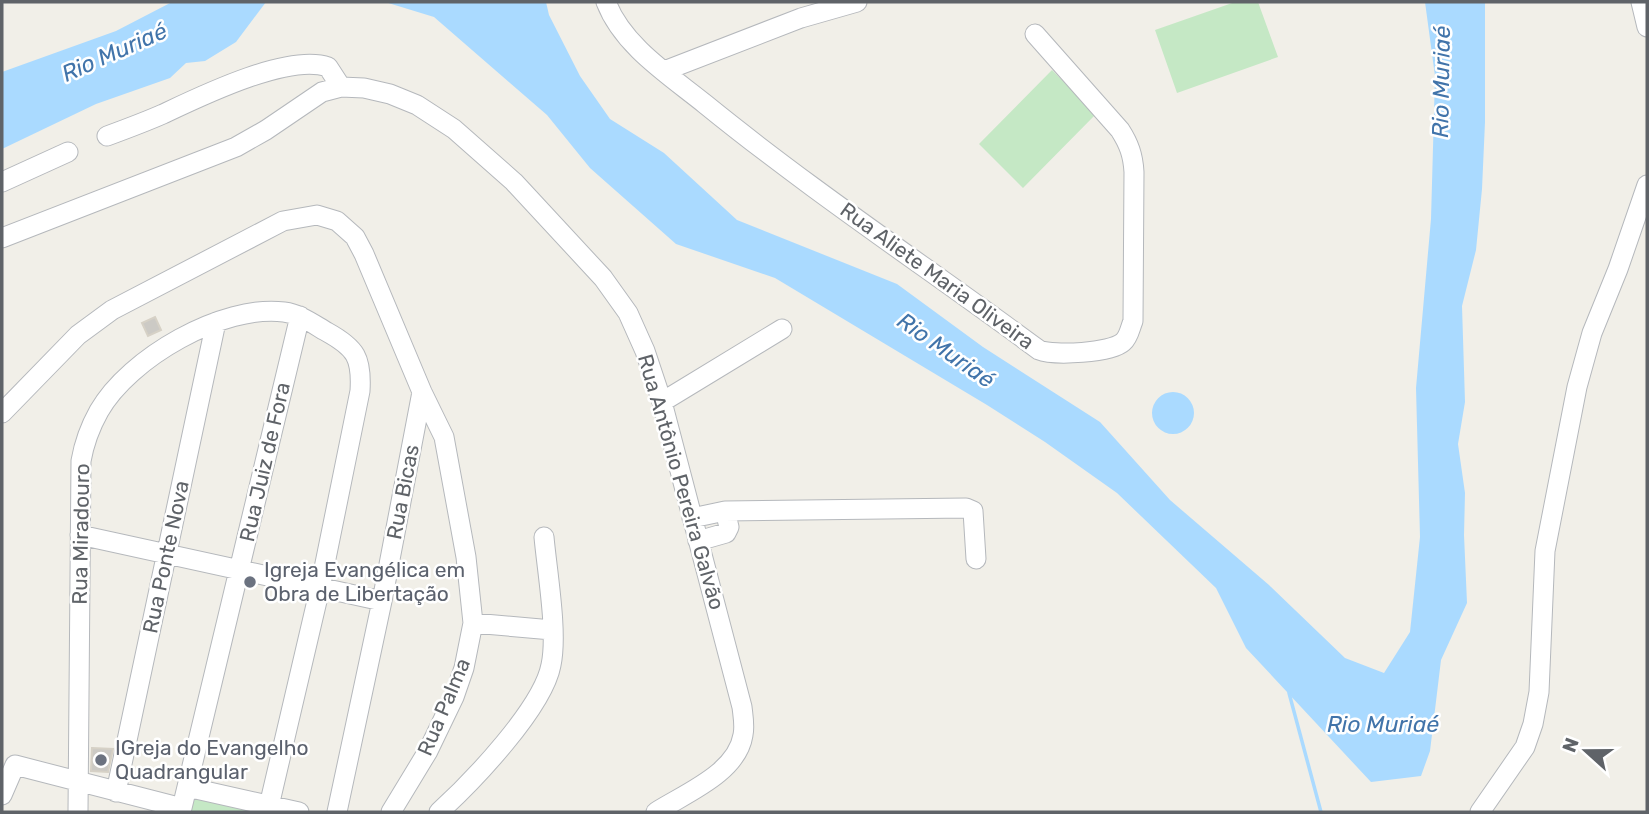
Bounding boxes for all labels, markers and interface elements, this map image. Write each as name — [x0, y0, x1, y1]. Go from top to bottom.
water label: Rio Muriaé — [57, 16, 171, 88]
water label: Rio Muriaé — [1426, 25, 1456, 138]
street label: Rua Aliete Maria Oliveira — [835, 197, 1039, 354]
water label: Rio Muriaé — [892, 306, 1000, 394]
street label: Rua Antônio Pereira Galvão — [633, 351, 730, 612]
street label: Rua Juiz de Fora — [234, 380, 295, 544]
street label: Rua Bicas — [381, 442, 424, 541]
street label: Rua Miradouro — [67, 463, 94, 605]
street label: Rua Ponte Nova — [137, 478, 194, 635]
place label: Igreja Evangélica em Obra de Libertação — [264, 557, 465, 606]
marker: Igreja Evangélica em Obra de Libertação — [242, 574, 258, 590]
street label: Rua Palma — [412, 654, 475, 759]
water label: Rio Muriaé — [1327, 710, 1439, 738]
north arrow — [1551, 716, 1621, 786]
place label: IGreja do Evangelho Quadrangular — [115, 735, 309, 784]
text: N — [1557, 735, 1584, 756]
marker: IGreja do Evangelho Quadrangular — [93, 752, 109, 768]

